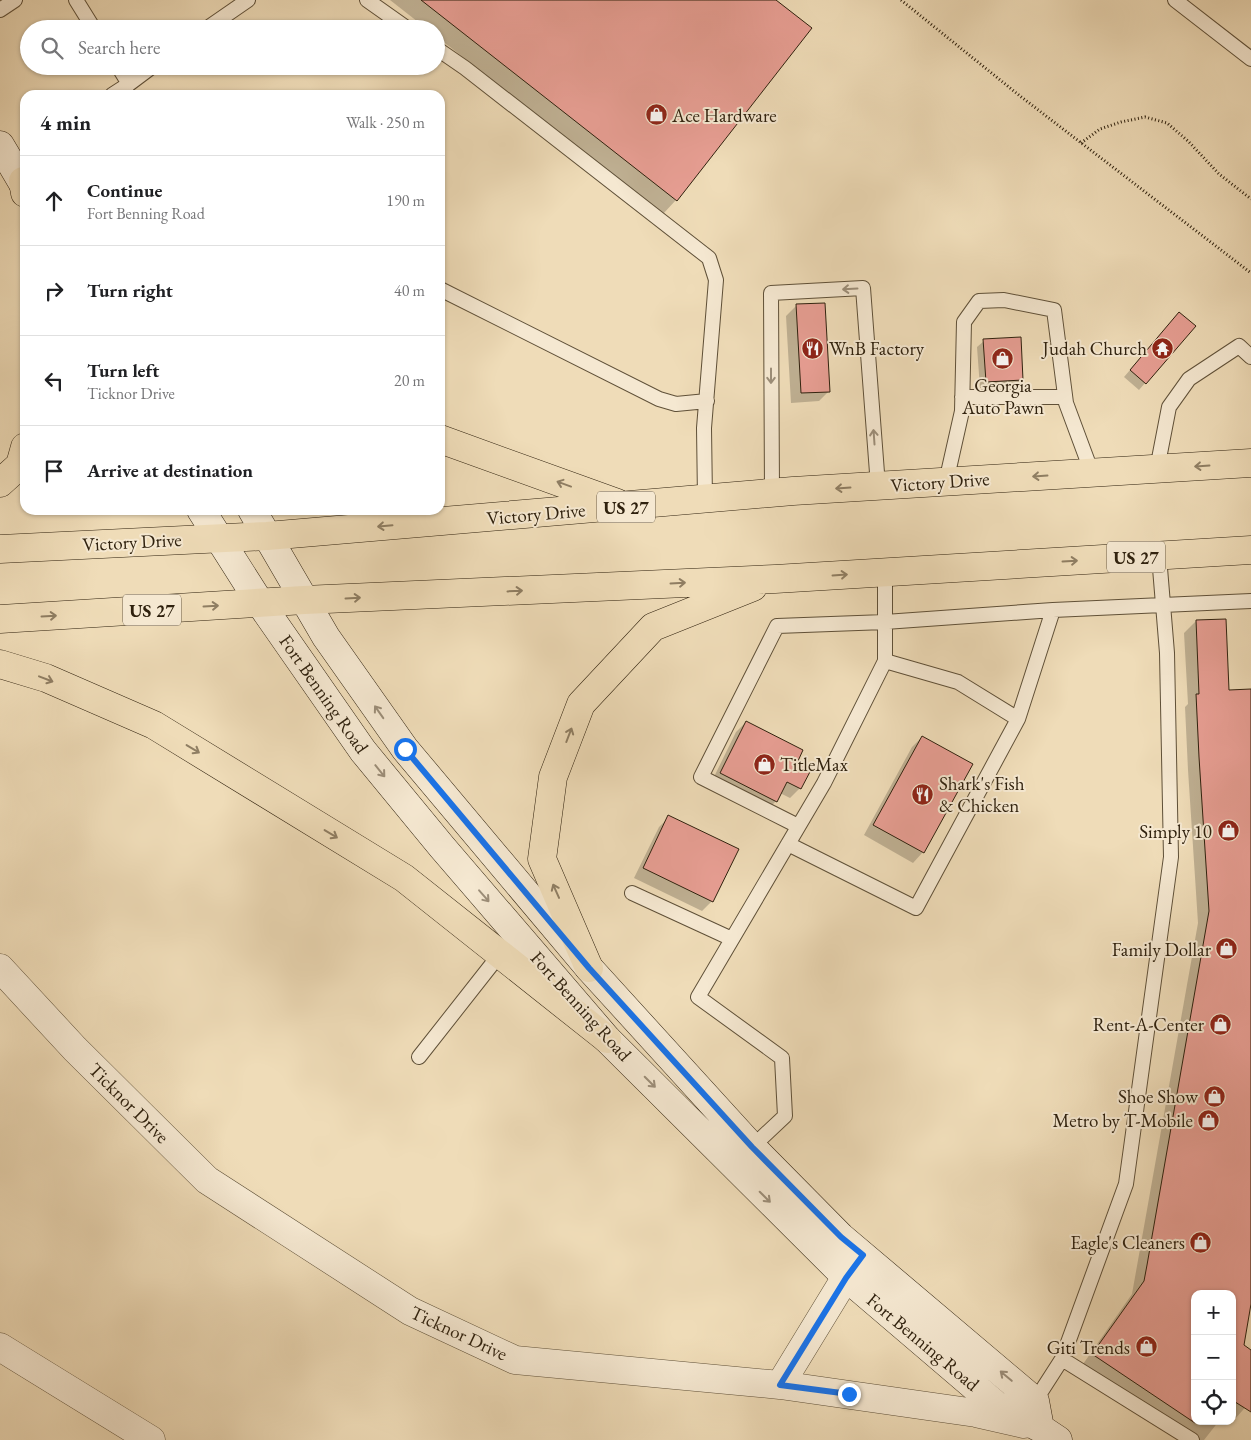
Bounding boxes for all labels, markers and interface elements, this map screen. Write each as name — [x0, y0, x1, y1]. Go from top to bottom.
search box — [20, 20, 445, 75]
icon: search — [38, 34, 66, 62]
text: Search here — [78, 35, 160, 60]
shop icon: Ace Hardware — [644, 103, 668, 127]
place label: Ace Hardware — [671, 103, 777, 128]
text: 4 min — [40, 109, 91, 136]
text: Walk · 250 m — [346, 112, 425, 133]
text: Continue — [87, 178, 162, 203]
icon: ahead — [40, 187, 68, 215]
text: 190 m — [386, 190, 425, 211]
text: Fort Benning Road — [87, 203, 205, 224]
icon: right — [40, 277, 68, 305]
text: Turn right — [87, 278, 173, 303]
text: 40 m — [394, 280, 425, 301]
one-way arrow — [842, 284, 858, 293]
restaurant icon: WnB Factory — [801, 336, 825, 360]
place label: WnB Factory — [829, 336, 925, 361]
place label: Judah Church — [1041, 336, 1147, 361]
temple icon: Judah Church — [1151, 336, 1175, 360]
shop icon: Georgia Auto Pawn — [991, 347, 1015, 371]
text: Turn left — [87, 358, 159, 383]
icon: left — [40, 367, 68, 395]
one-way arrow — [766, 368, 776, 384]
text: 20 m — [394, 370, 425, 391]
place label: Georgia Auto Pawn — [961, 373, 1044, 420]
text: Ticknor Drive — [87, 383, 175, 404]
one-way arrow — [870, 430, 879, 446]
icon: arrive — [40, 457, 68, 485]
text: Arrive at destination — [87, 458, 253, 483]
one-way arrow — [1195, 462, 1211, 471]
street label: Victory Drive — [890, 466, 990, 498]
one-way arrow — [1032, 471, 1048, 480]
one-way arrow — [556, 479, 572, 488]
one-way arrow — [835, 484, 851, 493]
road number: US 27 — [597, 492, 655, 522]
street label: Victory Drive — [485, 497, 587, 531]
one-way arrow — [377, 521, 393, 531]
street label: Victory Drive — [82, 527, 182, 557]
road number: US 27 — [1107, 542, 1165, 572]
one-way arrow — [1062, 556, 1078, 565]
one-way arrow — [832, 570, 848, 579]
one-way arrow — [669, 579, 685, 588]
one-way arrow — [507, 586, 523, 595]
one-way arrow — [344, 593, 361, 603]
road number: US 27 — [123, 594, 181, 626]
one-way arrow — [203, 602, 219, 611]
one-way arrow — [40, 611, 56, 620]
street label: Fort Benning Road — [274, 630, 375, 759]
one-way arrow — [38, 675, 54, 684]
one-way arrow — [374, 705, 384, 719]
one-way arrow — [565, 728, 574, 743]
route start — [394, 738, 417, 761]
one-way arrow — [185, 744, 199, 754]
shop icon: TitleMax — [752, 752, 776, 776]
place label: TitleMax — [780, 752, 849, 777]
one-way arrow — [374, 764, 385, 777]
place label: Shark's Fish & Chicken — [939, 771, 1025, 818]
restaurant icon: Shark's Fish & Chicken — [911, 782, 935, 806]
place label: Simply 10 — [1139, 819, 1212, 844]
shop icon: Simply 10 — [1216, 819, 1240, 843]
one-way arrow — [324, 829, 338, 839]
one-way arrow — [550, 884, 560, 899]
one-way arrow — [478, 889, 489, 902]
place label: Family Dollar — [1112, 937, 1212, 962]
shop icon: Family Dollar — [1215, 937, 1239, 961]
street label: Fort Benning Road — [525, 946, 637, 1067]
place label: Rent-A-Center — [1093, 1012, 1205, 1037]
shop icon: Rent-A-Center — [1208, 1012, 1232, 1036]
street label: Ticknor Drive — [83, 1057, 175, 1149]
one-way arrow — [644, 1076, 656, 1088]
place label: Shoe Show — [1118, 1084, 1199, 1109]
shop icon: Shoe Show — [1202, 1084, 1226, 1108]
place label: Metro by T-Mobile — [1053, 1108, 1193, 1133]
shop icon: Metro by T-Mobile — [1197, 1108, 1221, 1132]
one-way arrow — [759, 1191, 772, 1203]
place label: Eagle's Cleaners — [1070, 1230, 1185, 1255]
shop icon: Eagle's Cleaners — [1189, 1230, 1213, 1254]
street label: Fort Benning Road — [861, 1287, 985, 1397]
map controls — [1191, 1290, 1236, 1425]
button: + — [1191, 1290, 1236, 1335]
street label: Ticknor Drive — [406, 1300, 512, 1366]
place label: Giti Trends — [1047, 1335, 1130, 1360]
shop icon: Giti Trends — [1134, 1335, 1158, 1359]
button: − — [1191, 1335, 1236, 1380]
one-way arrow — [999, 1370, 1012, 1381]
button: locate — [1191, 1380, 1236, 1425]
route end — [838, 1383, 861, 1406]

